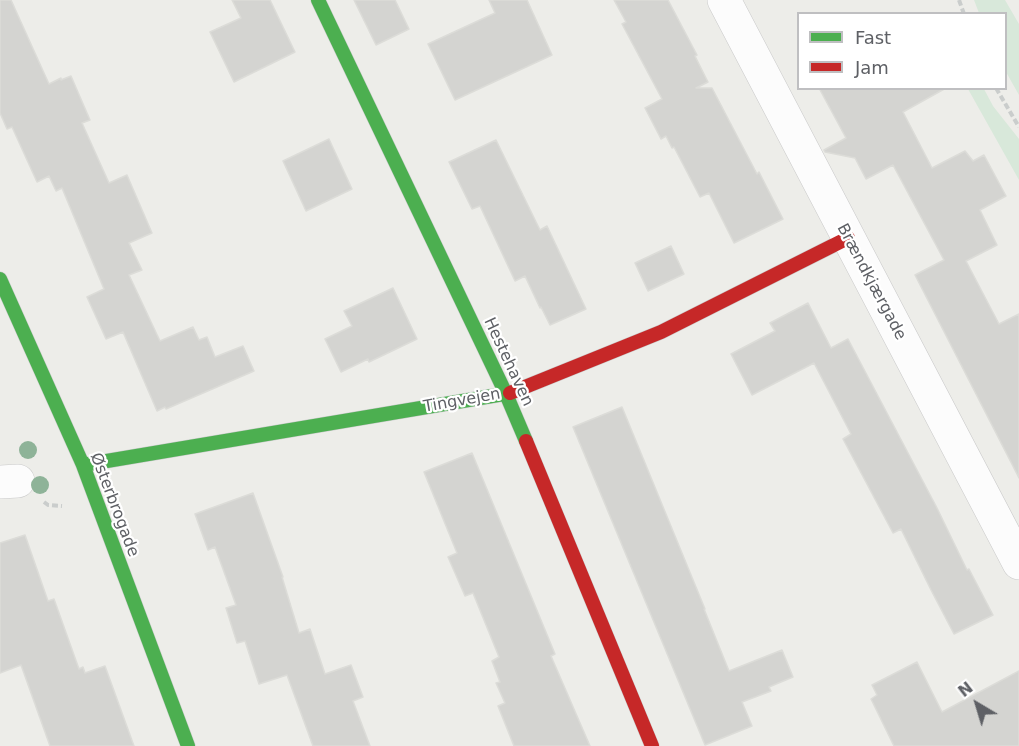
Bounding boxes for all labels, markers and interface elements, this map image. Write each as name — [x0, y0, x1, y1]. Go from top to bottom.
legend — [797, 12, 1007, 90]
text: Fast — [855, 27, 891, 48]
text: Jam — [855, 57, 889, 78]
street label: Brændkjærgade — [832, 220, 910, 344]
street label: Hestehaven — [479, 315, 537, 409]
street label: Tingvejen — [422, 385, 502, 417]
street label: Østerbrogade — [85, 450, 143, 560]
north arrow — [947, 674, 1007, 734]
text: N — [954, 678, 977, 701]

